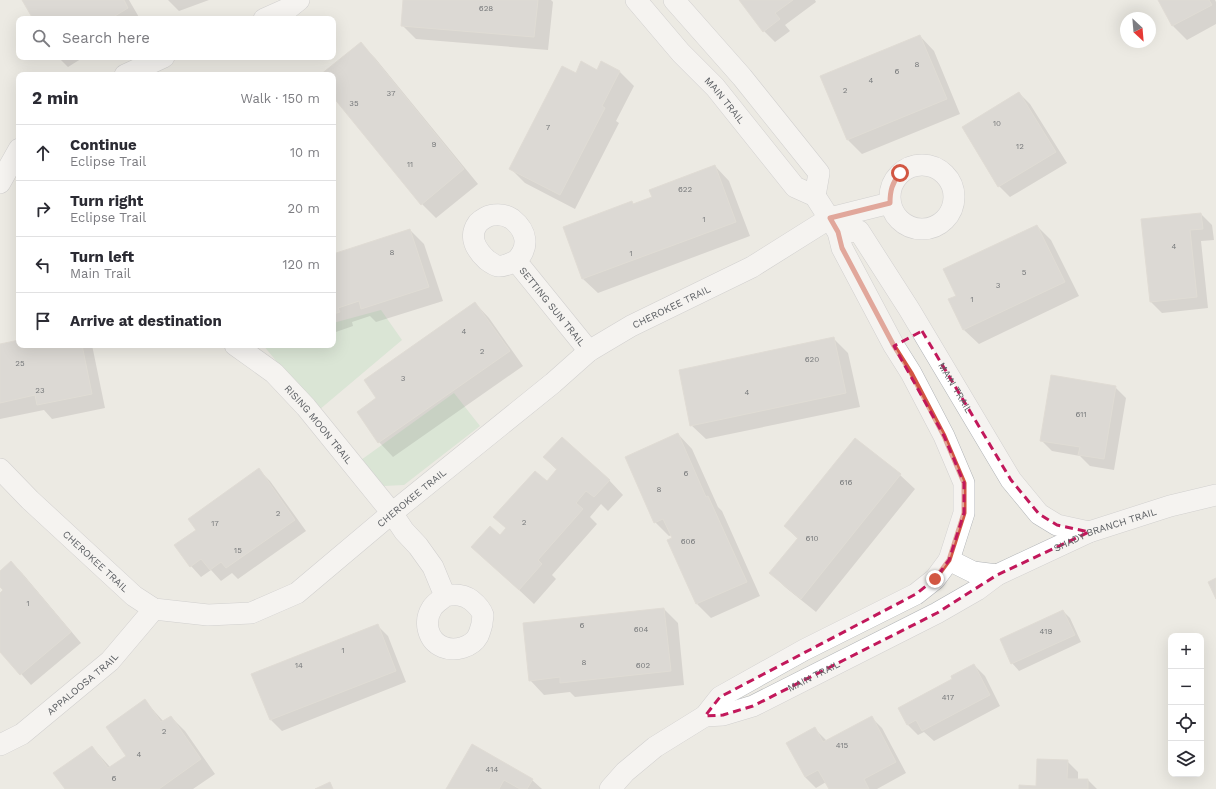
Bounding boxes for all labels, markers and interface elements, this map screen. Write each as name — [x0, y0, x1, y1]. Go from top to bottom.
house number: 628 — [479, 4, 493, 13]
north arrow — [1120, 12, 1156, 48]
search box — [16, 16, 336, 60]
icon: search — [30, 27, 52, 49]
text: Search here — [62, 29, 150, 47]
house number: 8 — [915, 60, 920, 69]
house number: 6 — [895, 67, 900, 76]
street label: MAIN TRAIL — [702, 75, 747, 126]
house number: 4 — [869, 76, 874, 85]
house number: 2 — [843, 86, 848, 95]
text: 2 min — [32, 88, 78, 108]
house number: 37 — [387, 89, 396, 98]
text: Walk · 150 m — [241, 91, 320, 106]
house number: 35 — [349, 99, 359, 108]
house number: 10 — [993, 119, 1001, 128]
house number: 7 — [546, 123, 551, 132]
text: Continue — [70, 136, 137, 154]
house number: 9 — [432, 140, 437, 149]
icon: ahead — [32, 142, 54, 164]
house number: 12 — [1016, 142, 1024, 151]
text: 10 m — [290, 145, 320, 160]
text: Eclipse Trail — [70, 154, 146, 169]
house number: 11 — [407, 160, 413, 169]
route start — [891, 164, 909, 182]
house number: 622 — [678, 185, 692, 194]
text: Turn right — [70, 192, 143, 210]
icon: right — [32, 198, 54, 220]
text: 20 m — [288, 201, 320, 216]
text: Eclipse Trail — [70, 210, 146, 225]
house number: 1 — [702, 215, 706, 224]
house number: 4 — [1172, 242, 1177, 251]
text: Turn left — [70, 248, 134, 266]
house number: 8 — [390, 248, 395, 257]
house number: 1 — [629, 249, 633, 258]
icon: left — [32, 254, 54, 276]
text: 120 m — [282, 257, 320, 272]
street label: SETTING SUN TRAIL — [517, 265, 587, 348]
text: Main Trail — [70, 266, 131, 281]
house number: 5 — [1022, 268, 1027, 277]
house number: 3 — [996, 281, 1001, 290]
street label: CHEROKEE TRAIL — [631, 283, 712, 330]
house number: 1 — [970, 295, 974, 304]
icon: arrive — [32, 310, 54, 332]
text: Arrive at destination — [70, 312, 222, 330]
house number: 4 — [462, 327, 467, 336]
house number: 2 — [480, 347, 485, 356]
house number: 620 — [805, 355, 819, 364]
house number: 25 — [15, 359, 25, 368]
street label: MAIN TRAIL — [936, 360, 975, 415]
house number: 3 — [401, 374, 406, 383]
street label: RISING MOON TRAIL — [282, 383, 355, 466]
house number: 23 — [35, 386, 45, 395]
house number: 4 — [745, 388, 750, 397]
house number: 611 — [1075, 410, 1087, 419]
street label: CHEROKEE TRAIL — [375, 467, 448, 529]
house number: 6 — [684, 469, 689, 478]
house number: 616 — [840, 478, 853, 487]
house number: 8 — [657, 485, 662, 494]
street label: SHADY BRANCH TRAIL — [1052, 506, 1158, 554]
house number: 2 — [276, 509, 281, 518]
house number: 2 — [522, 518, 527, 527]
house number: 17 — [211, 519, 219, 528]
street label: CHEROKEE TRAIL — [61, 528, 131, 594]
house number: 610 — [806, 534, 818, 543]
house number: 606 — [681, 537, 695, 546]
house number: 15 — [234, 546, 242, 555]
route end — [926, 570, 944, 588]
house number: 1 — [26, 599, 30, 608]
house number: 6 — [580, 621, 585, 630]
house number: 604 — [634, 625, 648, 634]
house number: 419 — [1040, 627, 1052, 636]
map controls — [1168, 633, 1204, 777]
button: + — [1168, 633, 1204, 669]
house number: 1 — [341, 646, 345, 655]
street label: APPALOOSA TRAIL — [45, 651, 120, 717]
house number: 8 — [582, 658, 587, 667]
street label: MAIN TRAIL — [786, 658, 841, 694]
house number: 14 — [295, 661, 303, 670]
house number: 602 — [636, 661, 651, 670]
button: − — [1168, 669, 1204, 705]
house number: 417 — [942, 693, 955, 702]
button: locate — [1168, 705, 1204, 741]
house number: 2 — [162, 727, 167, 736]
house number: 415 — [836, 741, 849, 750]
button: layers — [1168, 741, 1204, 777]
house number: 4 — [137, 750, 142, 759]
house number: 414 — [486, 765, 498, 774]
house number: 6 — [112, 774, 117, 783]

